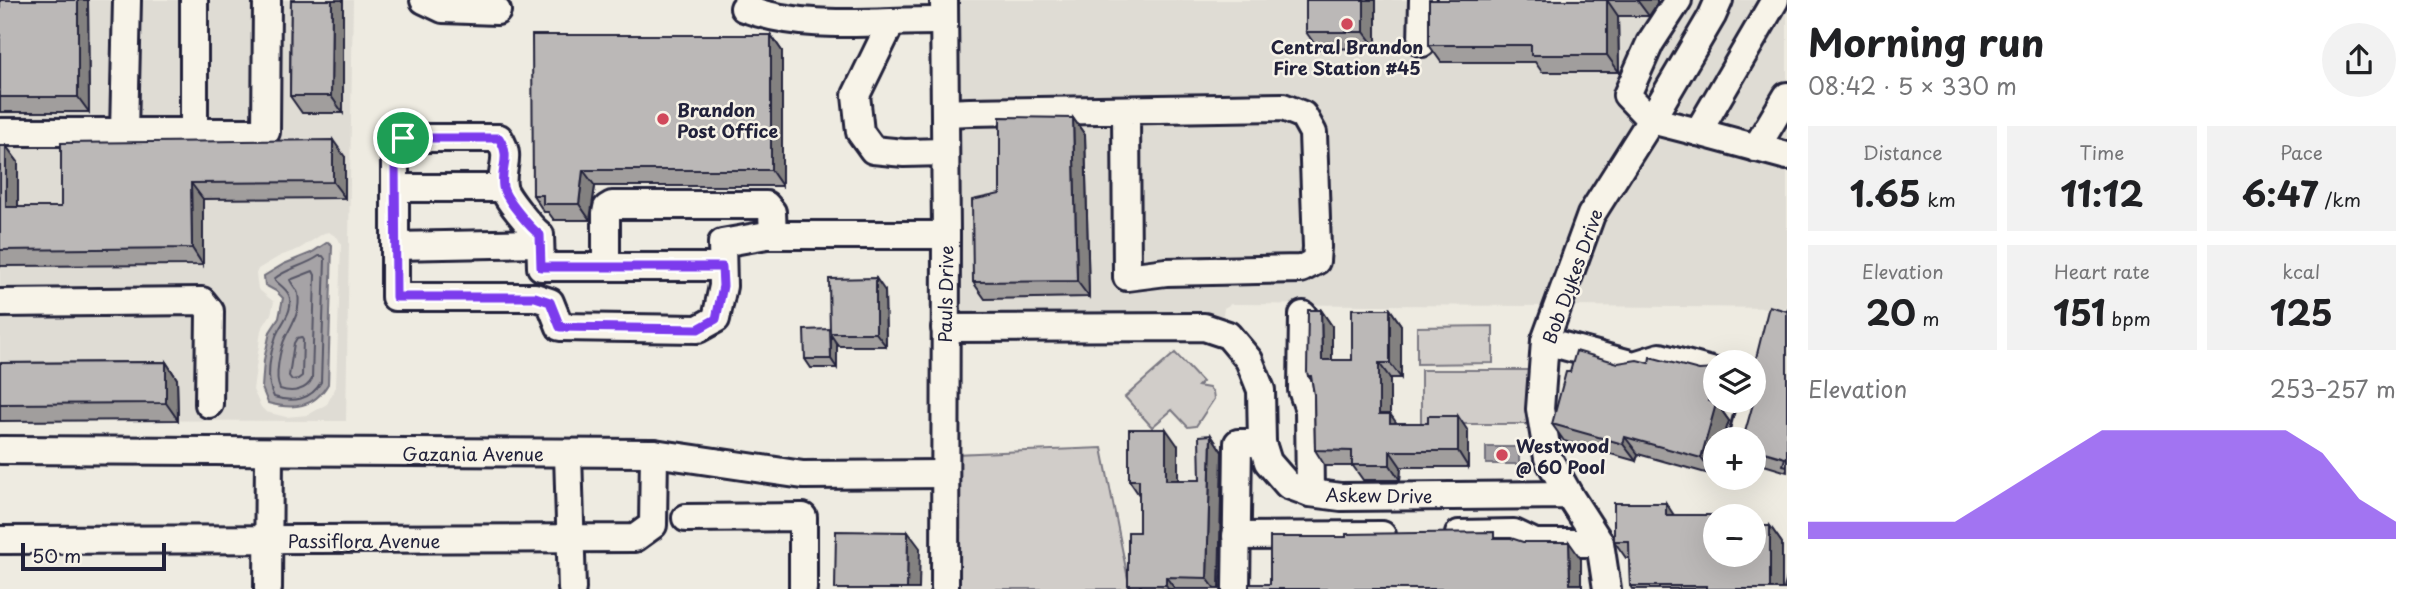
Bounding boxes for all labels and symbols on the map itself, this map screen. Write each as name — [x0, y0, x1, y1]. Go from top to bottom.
marker: Central Brandon Fire Station #45 — [1339, 16, 1355, 32]
place label: Central Brandon Fire Station #45 — [1271, 33, 1423, 81]
place label: Brandon Post Office — [677, 96, 778, 144]
pin — [373, 108, 433, 168]
marker: Brandon Post Office — [655, 111, 671, 127]
street label: Bob Dykes Drive — [1535, 205, 1609, 347]
street label: Pauls Drive — [931, 245, 959, 343]
place label: Westwood @ 60 Pool — [1516, 432, 1609, 480]
street label: Gazania Avenue — [402, 440, 544, 467]
marker: Westwood @ 60 Pool — [1494, 447, 1510, 463]
street label: Askew Drive — [1325, 481, 1433, 509]
street label: Passiflora Avenue — [288, 527, 440, 554]
scale bar — [21, 540, 166, 572]

